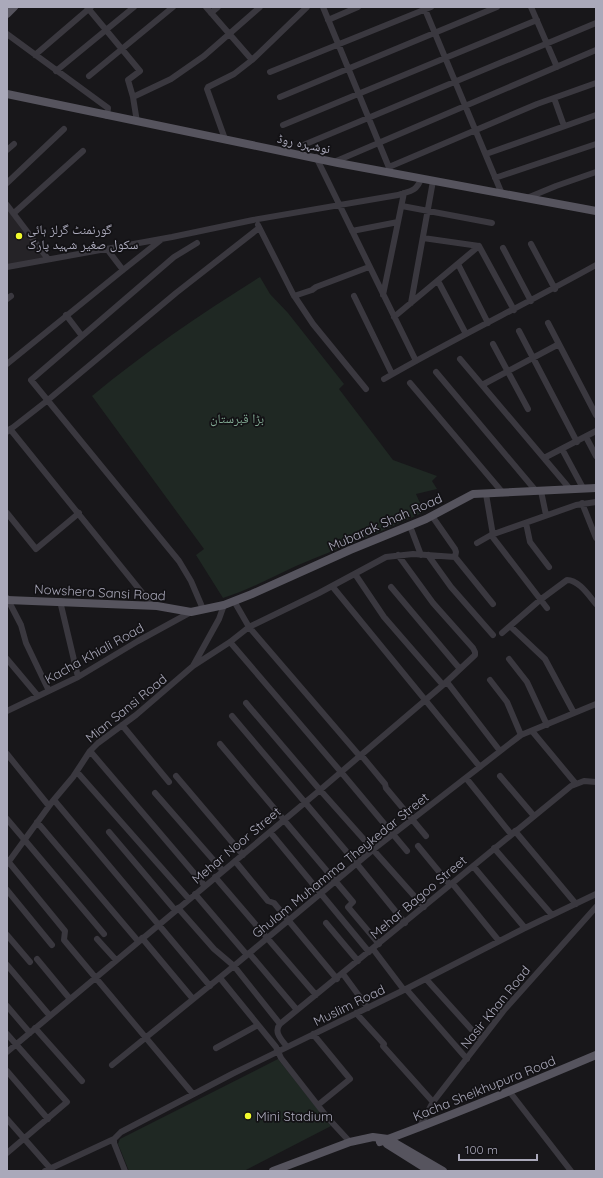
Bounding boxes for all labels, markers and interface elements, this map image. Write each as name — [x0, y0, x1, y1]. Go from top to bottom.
street label: نوشہرہ روڈ — [276, 130, 332, 157]
place label: گورنمنٹ گرلز ہائی سکول صغیر شہید پارک — [27, 221, 138, 253]
marker: گورنمنٹ گرلز ہائی سکول صغیر شہید پارک — [14, 231, 24, 241]
park label: بڑا قبرستان — [210, 410, 264, 427]
street label: Mubarak Shah Road — [326, 490, 444, 554]
street label: Nowshera Sansi Road — [34, 581, 166, 603]
street label: Kacha Khiali Road — [42, 619, 146, 687]
street label: Mian Sansi Road — [82, 670, 170, 746]
street label: Ghulam Muhamma Theykedar Street — [249, 789, 431, 941]
street label: Mehar Noor Street — [188, 803, 284, 887]
street label: Mehar Bagoo Street — [367, 852, 469, 942]
street label: Nasir Khan Road — [457, 962, 533, 1052]
street label: Muslim Road — [311, 981, 387, 1029]
street label: Kacha Sheikhupura Road — [410, 1052, 558, 1124]
place label: Mini Stadium — [256, 1108, 333, 1124]
marker: Mini Stadium — [243, 1111, 253, 1121]
scale bar — [459, 1136, 537, 1162]
text: 100 m — [465, 1142, 498, 1157]

